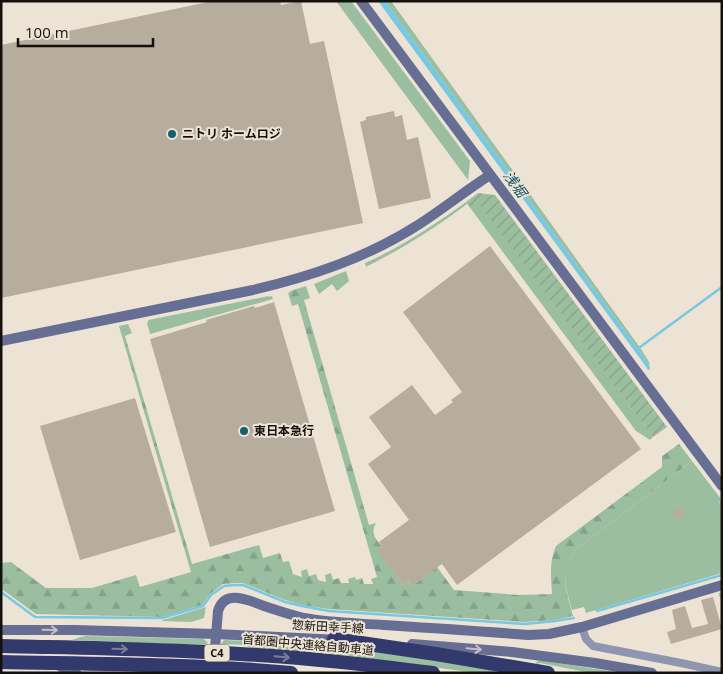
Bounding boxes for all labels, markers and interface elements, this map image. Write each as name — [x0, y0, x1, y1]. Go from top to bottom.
scale bar — [18, 15, 152, 47]
text: 100 m — [25, 22, 69, 42]
place label: ニトリ ホームロジ — [182, 125, 281, 142]
marker: ニトリ ホームロジ — [166, 128, 178, 140]
water label: 浅堀 — [499, 167, 532, 202]
place label: 東日本急行 — [254, 422, 314, 439]
marker: 東日本急行 — [238, 425, 250, 437]
street label: 惣新田幸手線 — [292, 616, 364, 637]
one-way arrow — [42, 625, 58, 635]
street label: 首都圏中央連絡自動車道 — [242, 630, 375, 659]
one-way arrow — [112, 644, 128, 654]
road number: C4 — [204, 644, 230, 661]
one-way arrow — [466, 644, 482, 654]
one-way arrow — [274, 652, 290, 662]

